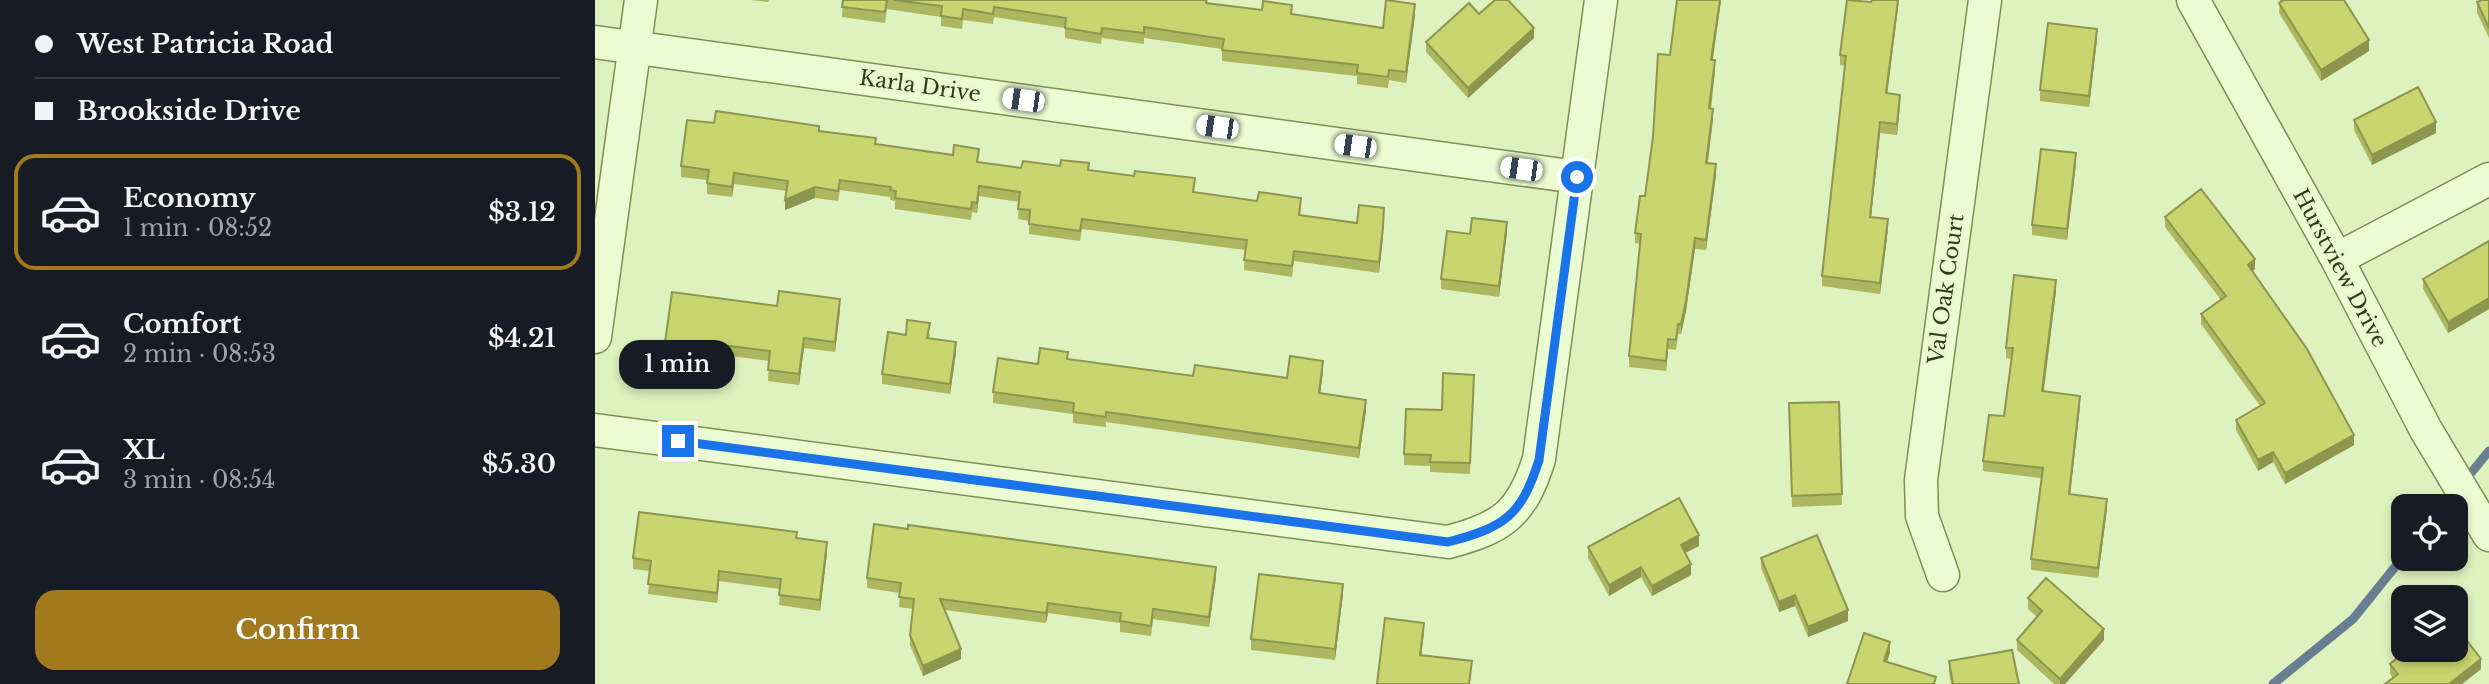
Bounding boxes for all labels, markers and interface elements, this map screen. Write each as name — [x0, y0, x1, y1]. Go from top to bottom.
text: West Patricia Road — [77, 28, 334, 60]
street label: Karla Drive — [858, 65, 982, 107]
car — [1001, 87, 1046, 113]
text: Brookside Drive — [77, 95, 301, 127]
car — [1195, 114, 1240, 140]
car — [1333, 133, 1378, 159]
car — [1499, 156, 1544, 182]
route start — [1561, 161, 1593, 193]
icon: car — [39, 181, 102, 244]
text: Economy — [123, 182, 256, 214]
street label: Hurstview Drive — [2287, 184, 2393, 352]
text: $3.12 — [488, 196, 556, 228]
street label: Val Oak Court — [1922, 212, 1969, 367]
text: 1 min · 08:52 — [123, 214, 272, 242]
icon: car — [39, 307, 102, 370]
text: Comfort — [123, 308, 241, 340]
text: $4.21 — [488, 322, 556, 354]
text: 2 min · 08:53 — [123, 340, 276, 368]
callout: 1 min — [620, 340, 736, 388]
text: 1 min — [644, 350, 710, 378]
route end — [662, 425, 694, 457]
icon: car — [39, 433, 102, 496]
text: XL — [123, 434, 165, 466]
text: $5.30 — [482, 448, 556, 480]
text: 3 min · 08:54 — [123, 466, 275, 494]
map controls — [2391, 494, 2468, 662]
button: locate — [2391, 494, 2468, 571]
button: layers — [2391, 585, 2468, 662]
button: Confirm — [35, 590, 560, 670]

